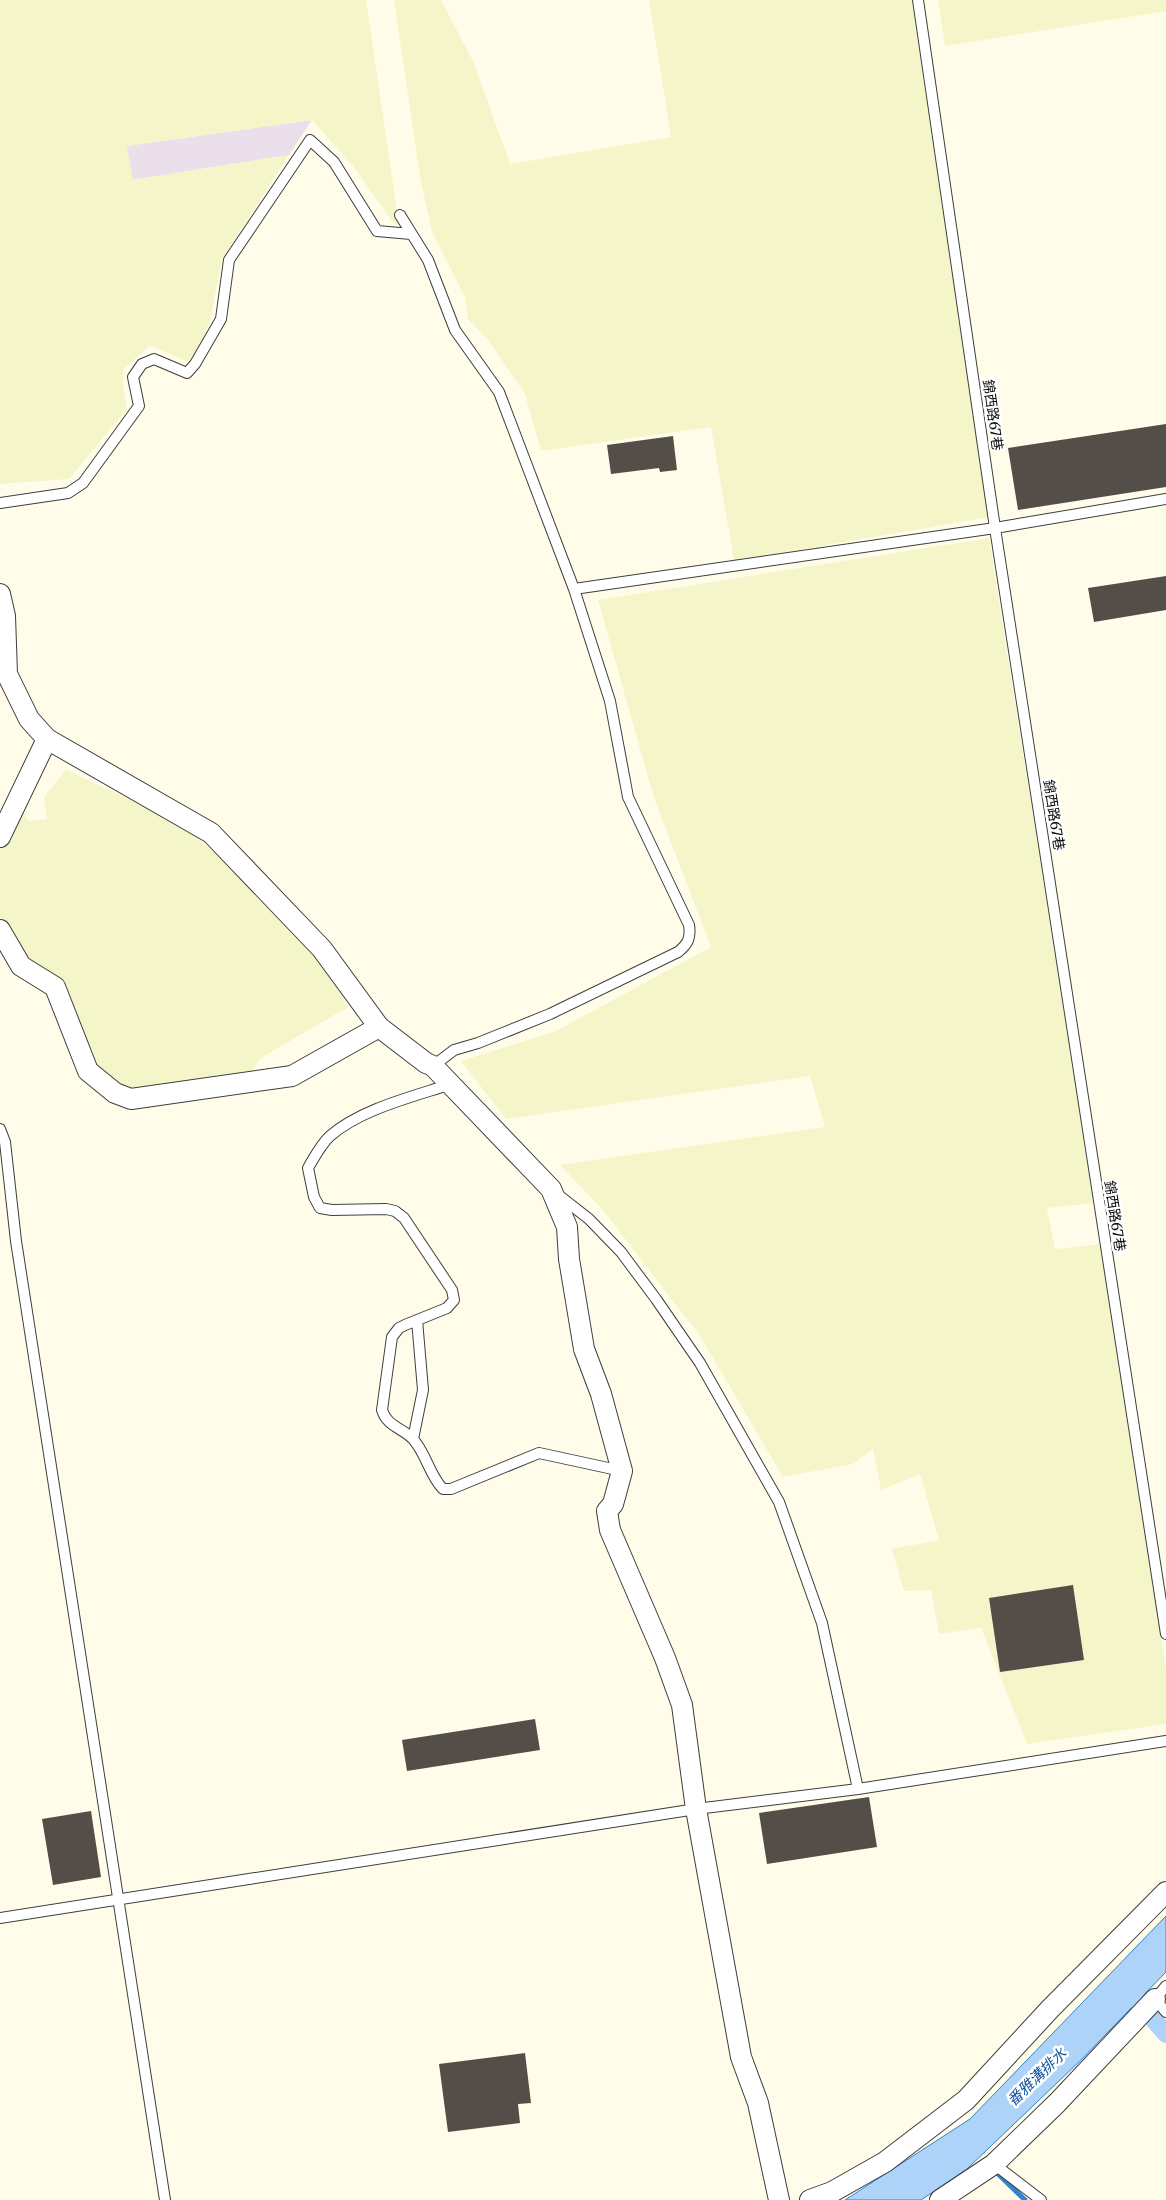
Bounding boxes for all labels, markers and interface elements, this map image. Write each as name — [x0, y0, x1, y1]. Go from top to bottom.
street label: 錦西路67巷 — [979, 378, 1007, 452]
street label: 錦西路67巷 — [1040, 778, 1068, 852]
street label: 錦西路67巷 — [1101, 1179, 1129, 1253]
water label: 番雅溝排水 — [1003, 2043, 1071, 2110]

